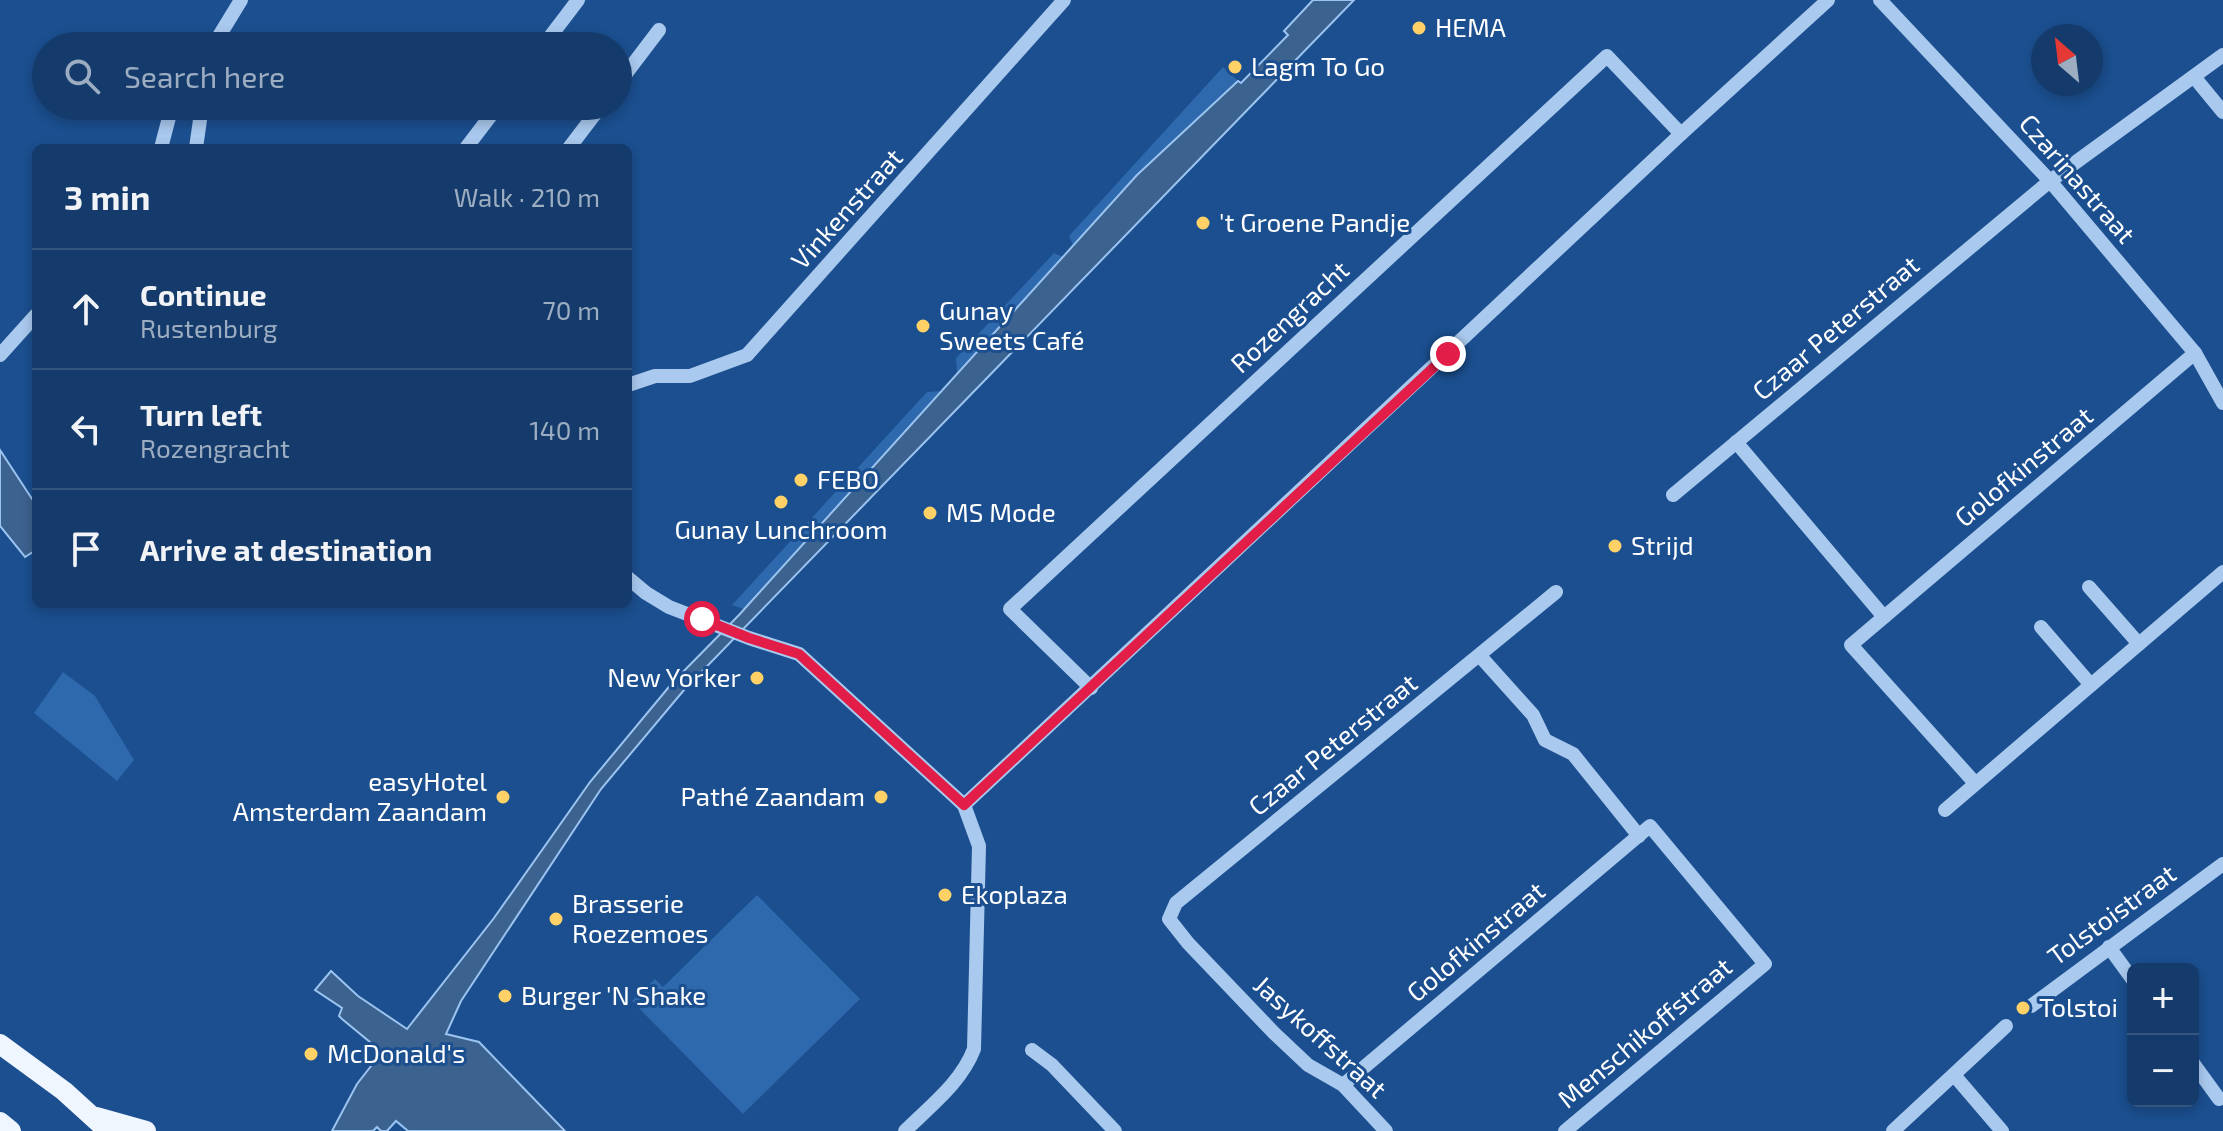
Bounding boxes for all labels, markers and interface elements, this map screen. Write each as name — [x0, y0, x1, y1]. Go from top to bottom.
place label: HEMA — [1435, 11, 1506, 42]
marker: HEMA — [1410, 19, 1428, 37]
north arrow — [2031, 24, 2103, 96]
search box — [32, 32, 632, 120]
place label: Lagm To Go — [1251, 50, 1385, 81]
icon: search — [60, 54, 104, 98]
text: Search here — [124, 58, 285, 94]
marker: Lagm To Go — [1226, 58, 1244, 76]
street label: Czarinastraat — [2014, 107, 2143, 249]
street label: Vinkenstraat — [784, 141, 908, 275]
text: 3 min — [64, 176, 150, 217]
text: Walk · 210 m — [454, 181, 600, 212]
place label: 't Groene Pandje — [1219, 206, 1410, 237]
marker: 't Groene Pandje — [1194, 214, 1212, 232]
street label: Czaar Peterstraat — [1745, 248, 1925, 405]
street label: Rozengracht — [1224, 253, 1354, 378]
text: Continue — [140, 276, 267, 312]
icon: ahead — [64, 287, 108, 331]
text: 70 m — [542, 294, 600, 325]
place label: Gunay Sweets Café — [939, 294, 1084, 355]
text: Rustenburg — [140, 312, 278, 343]
marker: Gunay Sweets Café — [914, 317, 932, 335]
route end — [1430, 336, 1466, 372]
text: Turn left — [140, 396, 262, 432]
street label: Golofkinstraat — [1948, 399, 2098, 532]
icon: left — [64, 407, 108, 451]
text: 140 m — [529, 414, 600, 445]
text: Rozengracht — [140, 432, 290, 463]
place label: FEBO — [817, 463, 879, 494]
marker: FEBO — [792, 471, 810, 489]
marker: Gunay Lunchroom — [772, 493, 790, 511]
place label: MS Mode — [946, 496, 1056, 527]
marker: MS Mode — [921, 504, 939, 522]
place label: Gunay Lunchroom — [674, 513, 888, 544]
icon: arrive — [64, 527, 108, 571]
place label: Strijd — [1631, 529, 1694, 560]
text: Arrive at destination — [140, 531, 432, 567]
marker: Strijd — [1606, 537, 1624, 555]
route start — [684, 601, 720, 637]
place label: New Yorker — [607, 661, 741, 692]
street label: Czaar Peterstraat — [1242, 666, 1423, 821]
marker: New Yorker — [748, 669, 766, 687]
place label: easyHotel Amsterdam Zaandam — [233, 765, 487, 826]
place label: Pathé Zaandam — [680, 780, 865, 811]
marker: easyHotel Amsterdam Zaandam — [494, 788, 512, 806]
marker: Pathé Zaandam — [872, 788, 890, 806]
street label: Tolstoistraat — [2041, 857, 2181, 971]
street label: Golofkinstraat — [1400, 874, 1550, 1007]
place label: Ekoplaza — [961, 878, 1068, 909]
marker: Ekoplaza — [936, 886, 954, 904]
place label: Brasserie Roezemoes — [572, 887, 709, 948]
marker: Brasserie Roezemoes — [547, 910, 565, 928]
street label: Menschikoffstraat — [1551, 950, 1737, 1114]
map controls — [2127, 963, 2199, 1107]
button: + — [2127, 963, 2199, 1035]
street label: Jasykoffstraat — [1248, 968, 1394, 1104]
place label: Burger 'N Shake — [521, 979, 706, 1010]
marker: Burger 'N Shake — [496, 987, 514, 1005]
place label: Tolstoi — [2039, 991, 2118, 1022]
marker: Tolstoi — [2014, 999, 2032, 1017]
button: − — [2127, 1035, 2199, 1107]
place label: McDonald's — [327, 1037, 465, 1068]
marker: McDonald's — [302, 1045, 320, 1063]

